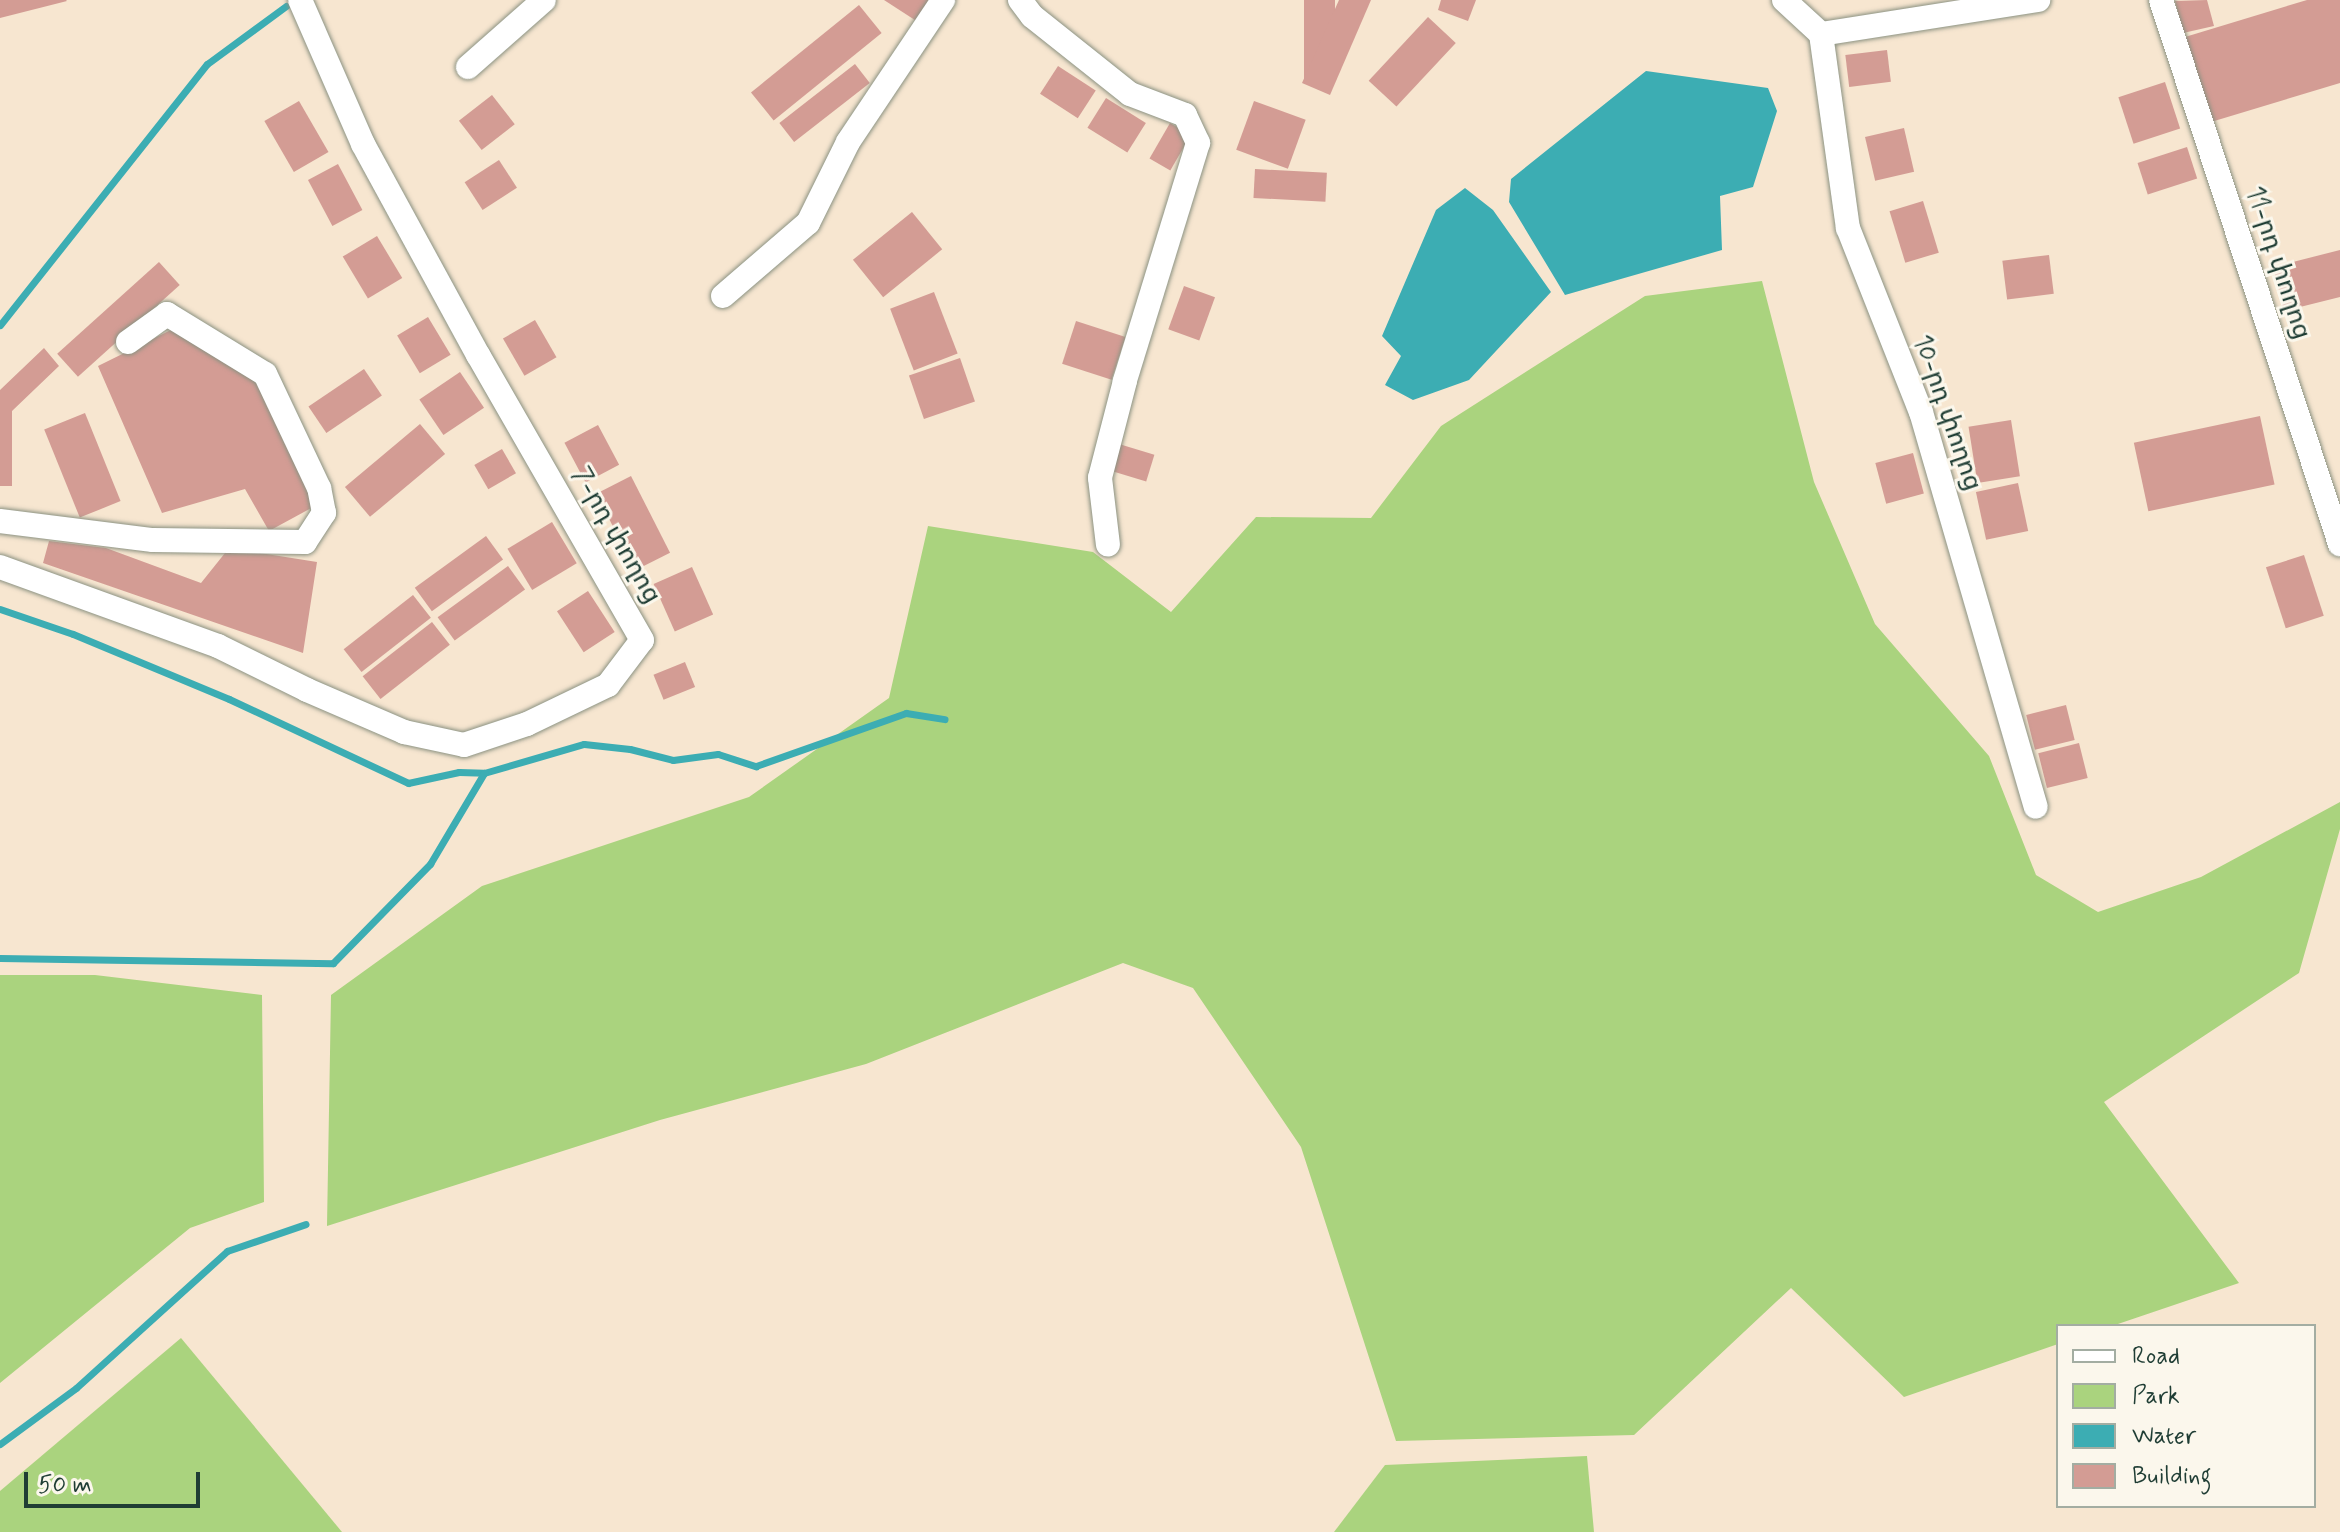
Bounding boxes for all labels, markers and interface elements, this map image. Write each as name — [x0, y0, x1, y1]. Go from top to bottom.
street label: 11-րդ փողոց — [2238, 182, 2316, 344]
street label: 10-րդ փողոց — [1905, 331, 1987, 495]
street label: 7-րդ փողոց — [563, 462, 667, 610]
legend — [2056, 1324, 2316, 1508]
text: Road — [2132, 1341, 2180, 1372]
text: Park — [2132, 1381, 2180, 1412]
text: Water — [2132, 1421, 2196, 1452]
scale bar — [28, 1456, 204, 1506]
text: Building — [2132, 1461, 2212, 1492]
text: 50 m — [38, 1470, 92, 1501]

